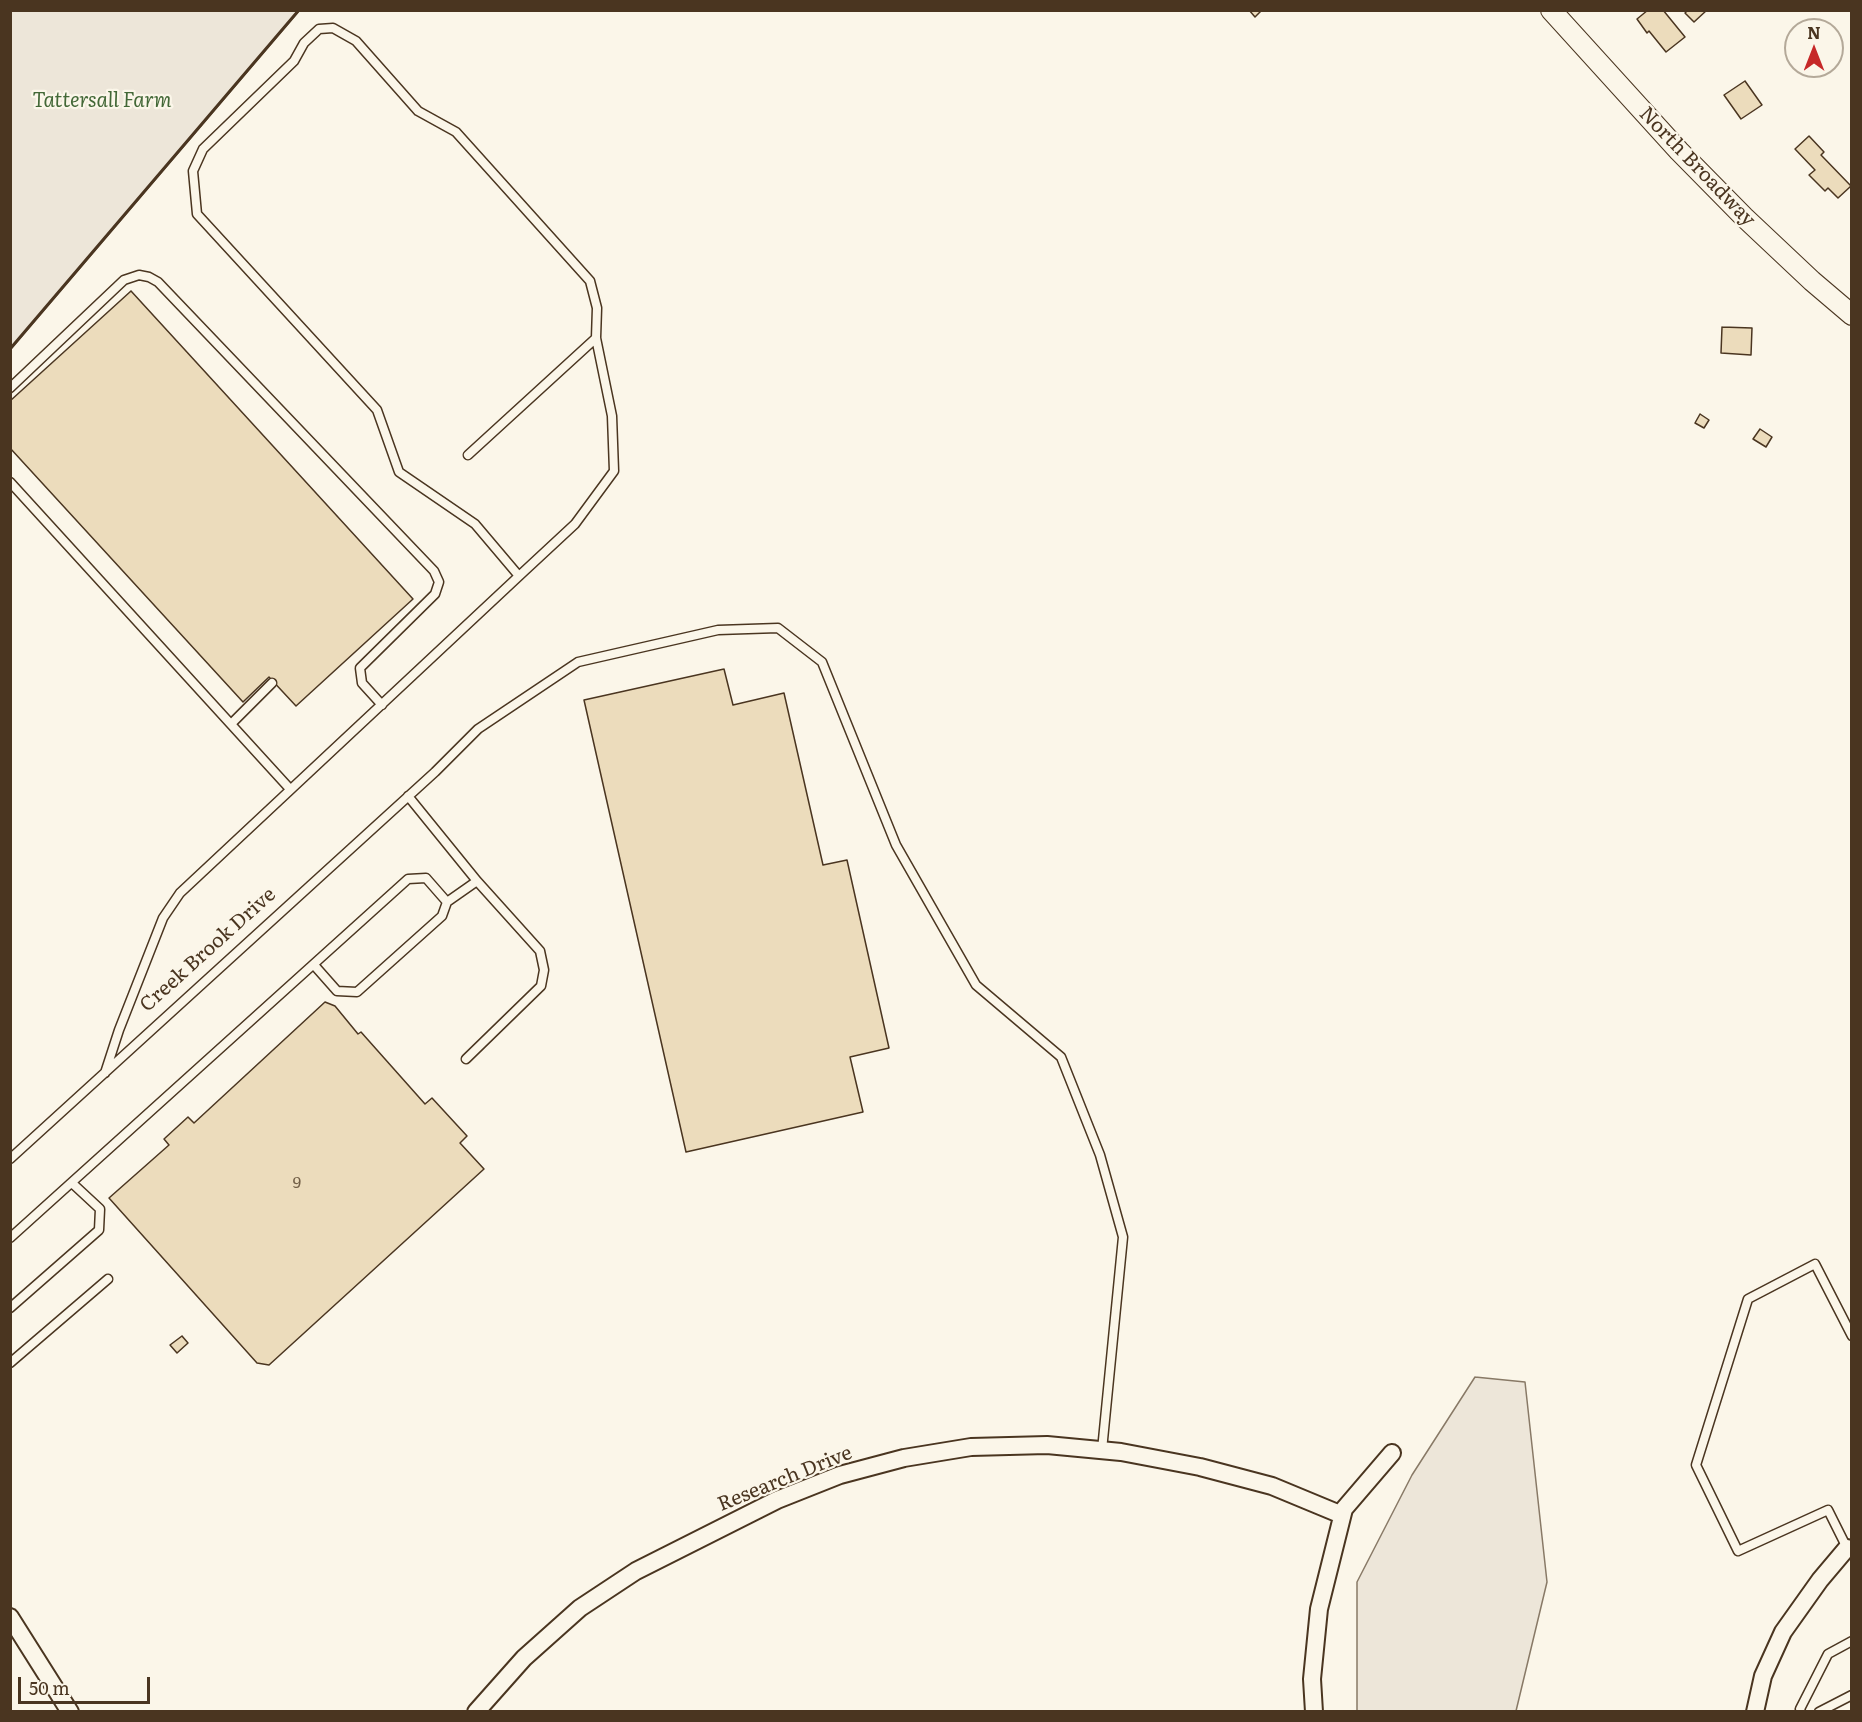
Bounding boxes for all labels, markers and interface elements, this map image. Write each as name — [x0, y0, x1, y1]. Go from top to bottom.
north arrow — [1784, 18, 1844, 78]
text: N — [1807, 20, 1821, 44]
park label: Tattersall Farm — [32, 89, 172, 113]
street label: North Broadway — [1634, 102, 1760, 232]
street label: Creek Brook Drive — [135, 883, 281, 1017]
house number: 9 — [293, 1173, 301, 1193]
street label: Research Drive — [714, 1441, 856, 1517]
scale bar — [21, 1665, 153, 1703]
text: 50 m — [29, 1674, 70, 1701]

